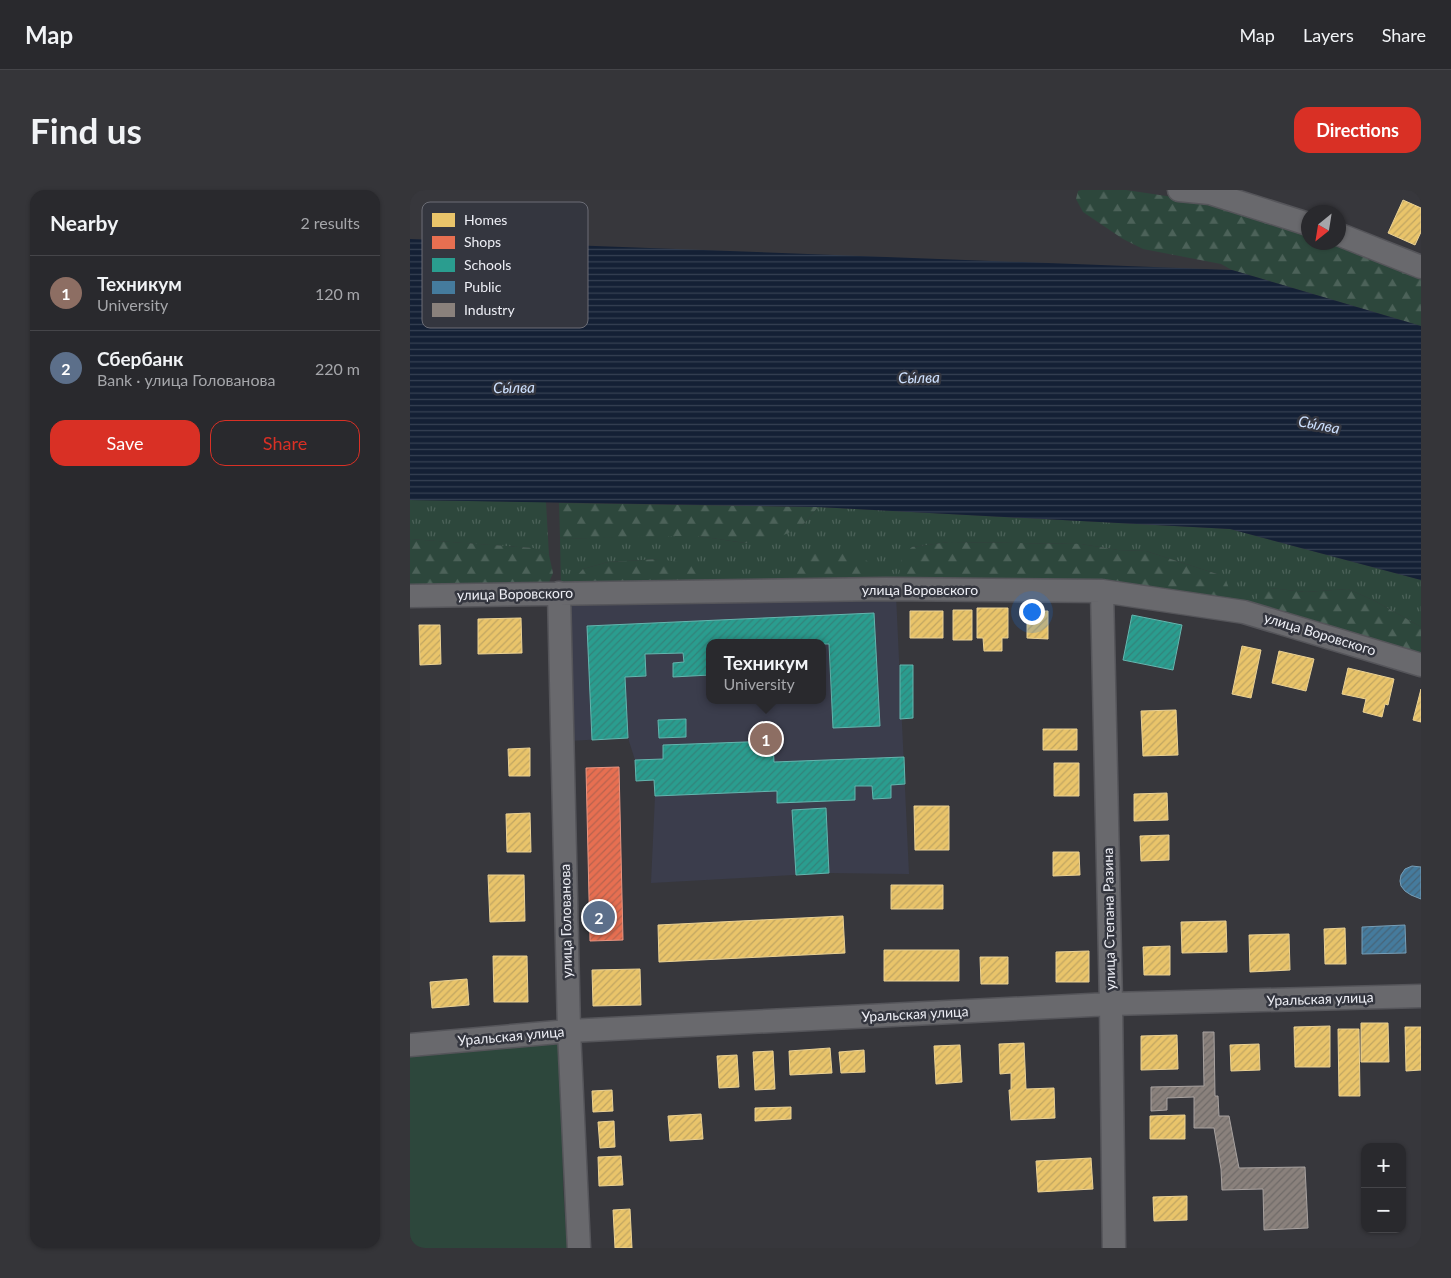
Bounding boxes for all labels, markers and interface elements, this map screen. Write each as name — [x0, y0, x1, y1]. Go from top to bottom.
text: Map — [25, 20, 73, 49]
text: Map — [1239, 24, 1275, 46]
text: Layers — [1303, 24, 1354, 46]
text: Share — [1382, 24, 1426, 46]
button: Directions — [1294, 107, 1421, 153]
text: Find us — [30, 109, 142, 151]
legend — [422, 202, 588, 328]
north arrow — [1301, 205, 1346, 250]
text: Nearby — [50, 210, 118, 235]
text: Homes — [464, 211, 507, 228]
text: 2 results — [300, 213, 360, 232]
text: Shops — [464, 233, 501, 250]
text: Schools — [464, 256, 511, 273]
text: Техникум — [97, 272, 182, 295]
text: Public — [464, 278, 502, 295]
text: 1 — [61, 284, 71, 303]
text: 120 m — [315, 284, 360, 303]
text: University — [97, 295, 168, 314]
text: Industry — [464, 301, 515, 318]
text: Сбербанк — [97, 347, 183, 370]
text: 2 — [61, 359, 71, 378]
text: 220 m — [315, 359, 360, 378]
water label: Сы́лва — [898, 368, 940, 386]
text: Bank · улица Голованова — [97, 370, 275, 389]
water label: Сы́лва — [493, 378, 535, 396]
water label: Сы́лва — [1297, 411, 1342, 437]
button: Save — [50, 420, 200, 466]
button: Share — [210, 420, 360, 466]
street label: улица Воровского — [862, 581, 978, 598]
street label: улица Воровского — [457, 584, 573, 603]
your location — [1019, 599, 1045, 625]
street label: улица Воровского — [1262, 608, 1378, 659]
popup — [706, 639, 826, 704]
text: Техникум — [724, 651, 808, 674]
text: University — [724, 674, 795, 693]
pin: 1 — [750, 720, 782, 758]
street label: улица Степана Разина — [1099, 848, 1118, 990]
street label: улица Голованова — [556, 864, 575, 978]
pin: 2 — [583, 898, 615, 936]
street label: Уральская улица — [1266, 988, 1374, 1009]
street label: Уральская улица — [861, 1002, 969, 1025]
street label: Уральская улица — [457, 1022, 565, 1049]
map controls — [1361, 1143, 1406, 1233]
button: + — [1361, 1143, 1406, 1188]
button: − — [1361, 1188, 1406, 1233]

